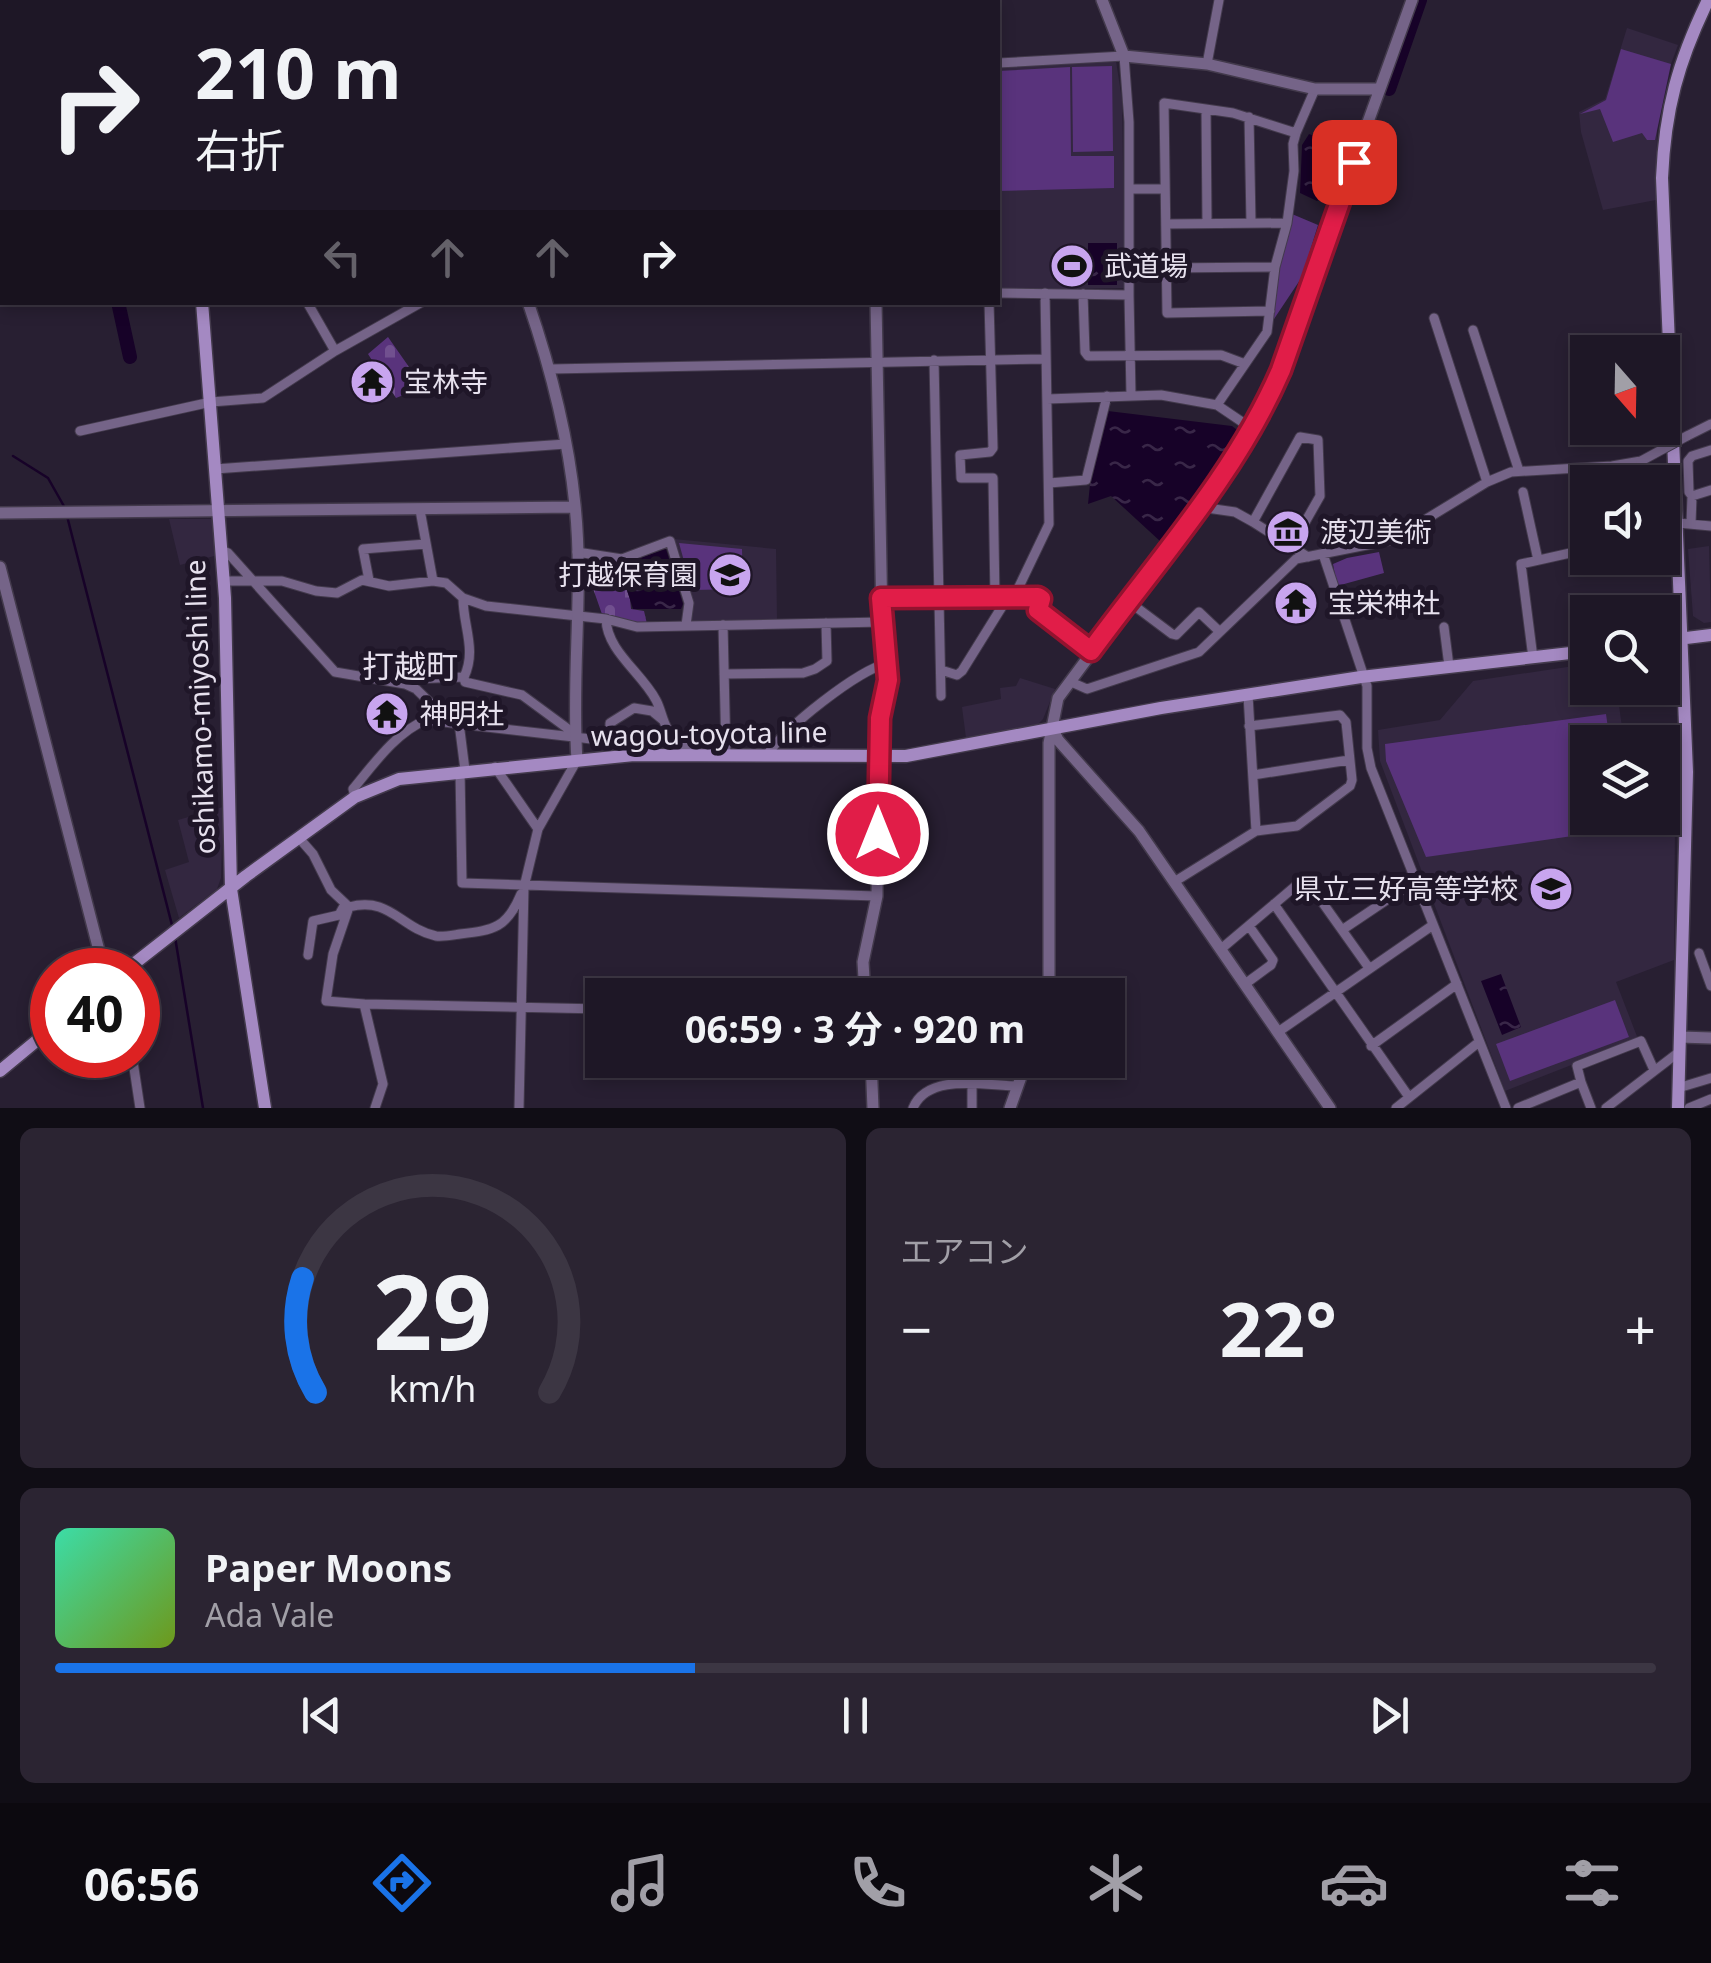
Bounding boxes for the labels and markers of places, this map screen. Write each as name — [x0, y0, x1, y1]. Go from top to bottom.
pin — [1312, 120, 1397, 205]
sports icon: 武道場 — [1049, 243, 1095, 289]
place label: 武道場 — [1104, 246, 1188, 284]
temple icon: 宝林寺 — [349, 359, 395, 405]
place label: 宝林寺 — [404, 362, 488, 400]
museum icon: 渡辺美術 — [1265, 509, 1311, 555]
place label: 渡辺美術 — [1320, 512, 1432, 550]
school or university icon: 打越保育園 — [707, 552, 753, 598]
place label: 打越保育園 — [558, 555, 698, 593]
temple icon: 宝栄神社 — [1273, 580, 1319, 626]
place label: 宝栄神社 — [1328, 583, 1440, 621]
temple icon: 神明社 — [364, 691, 410, 737]
place label: 神明社 — [420, 694, 504, 732]
school or university icon: 県立三好高等学校 — [1528, 866, 1574, 912]
place label: 県立三好高等学校 — [1294, 869, 1518, 907]

